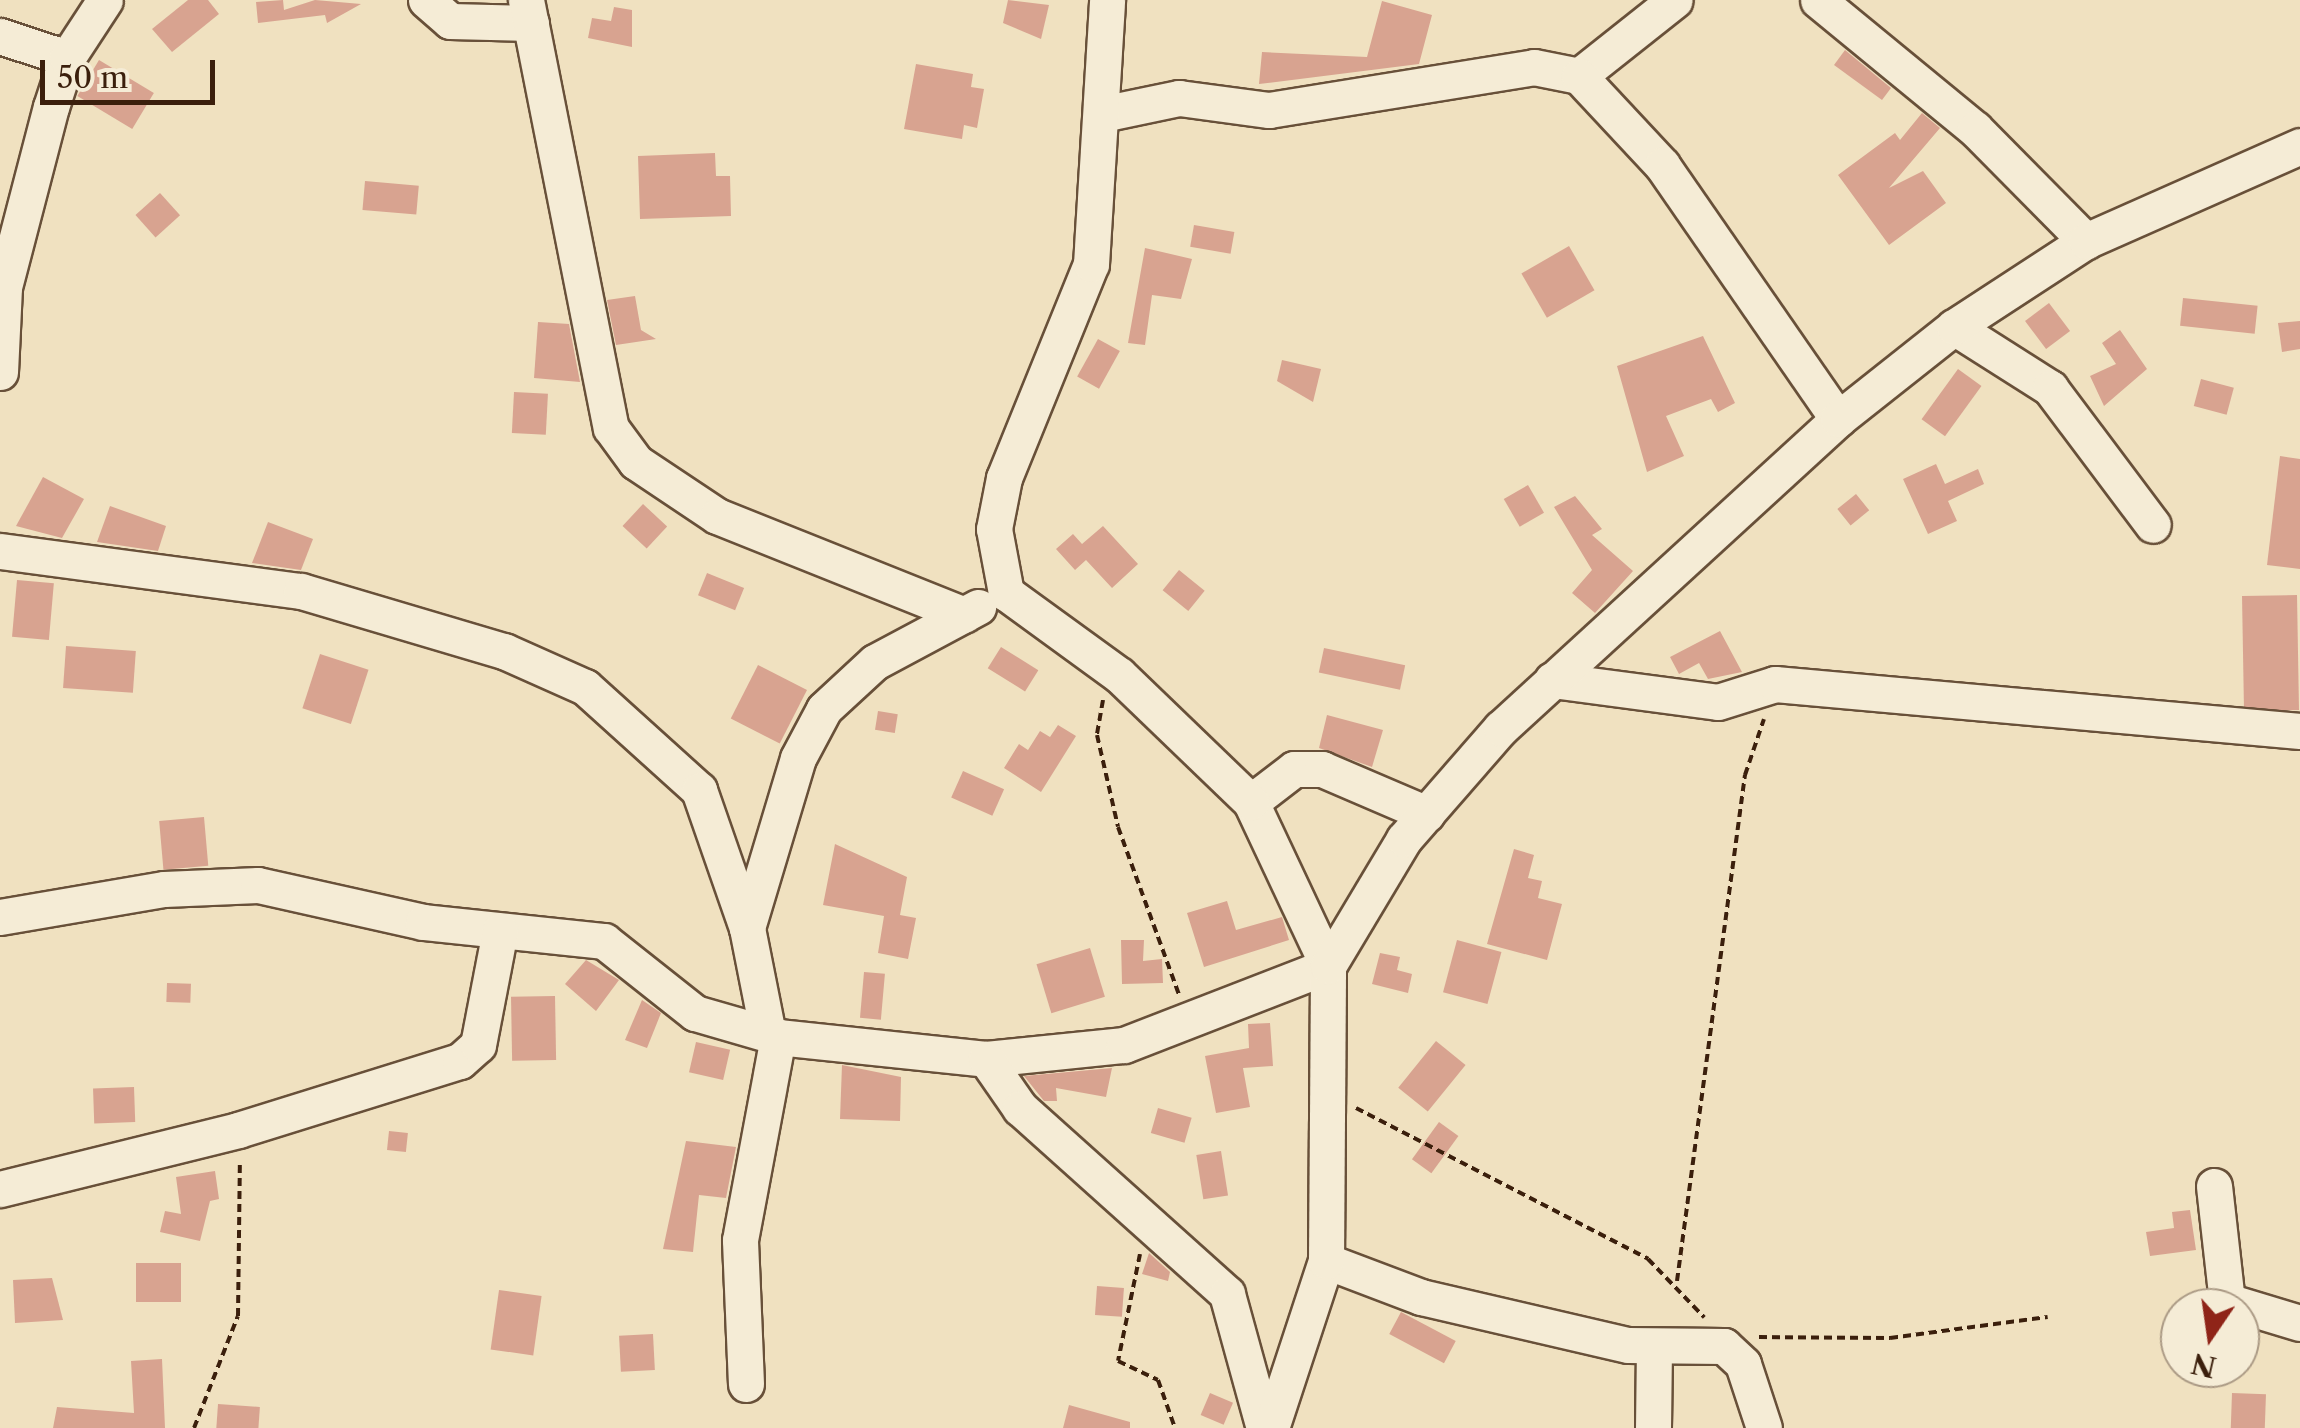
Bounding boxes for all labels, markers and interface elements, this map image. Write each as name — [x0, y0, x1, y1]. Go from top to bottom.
scale bar — [45, 40, 220, 102]
text: 50 m — [57, 59, 128, 96]
north arrow — [2160, 1288, 2260, 1388]
text: N — [2188, 1346, 2219, 1385]

